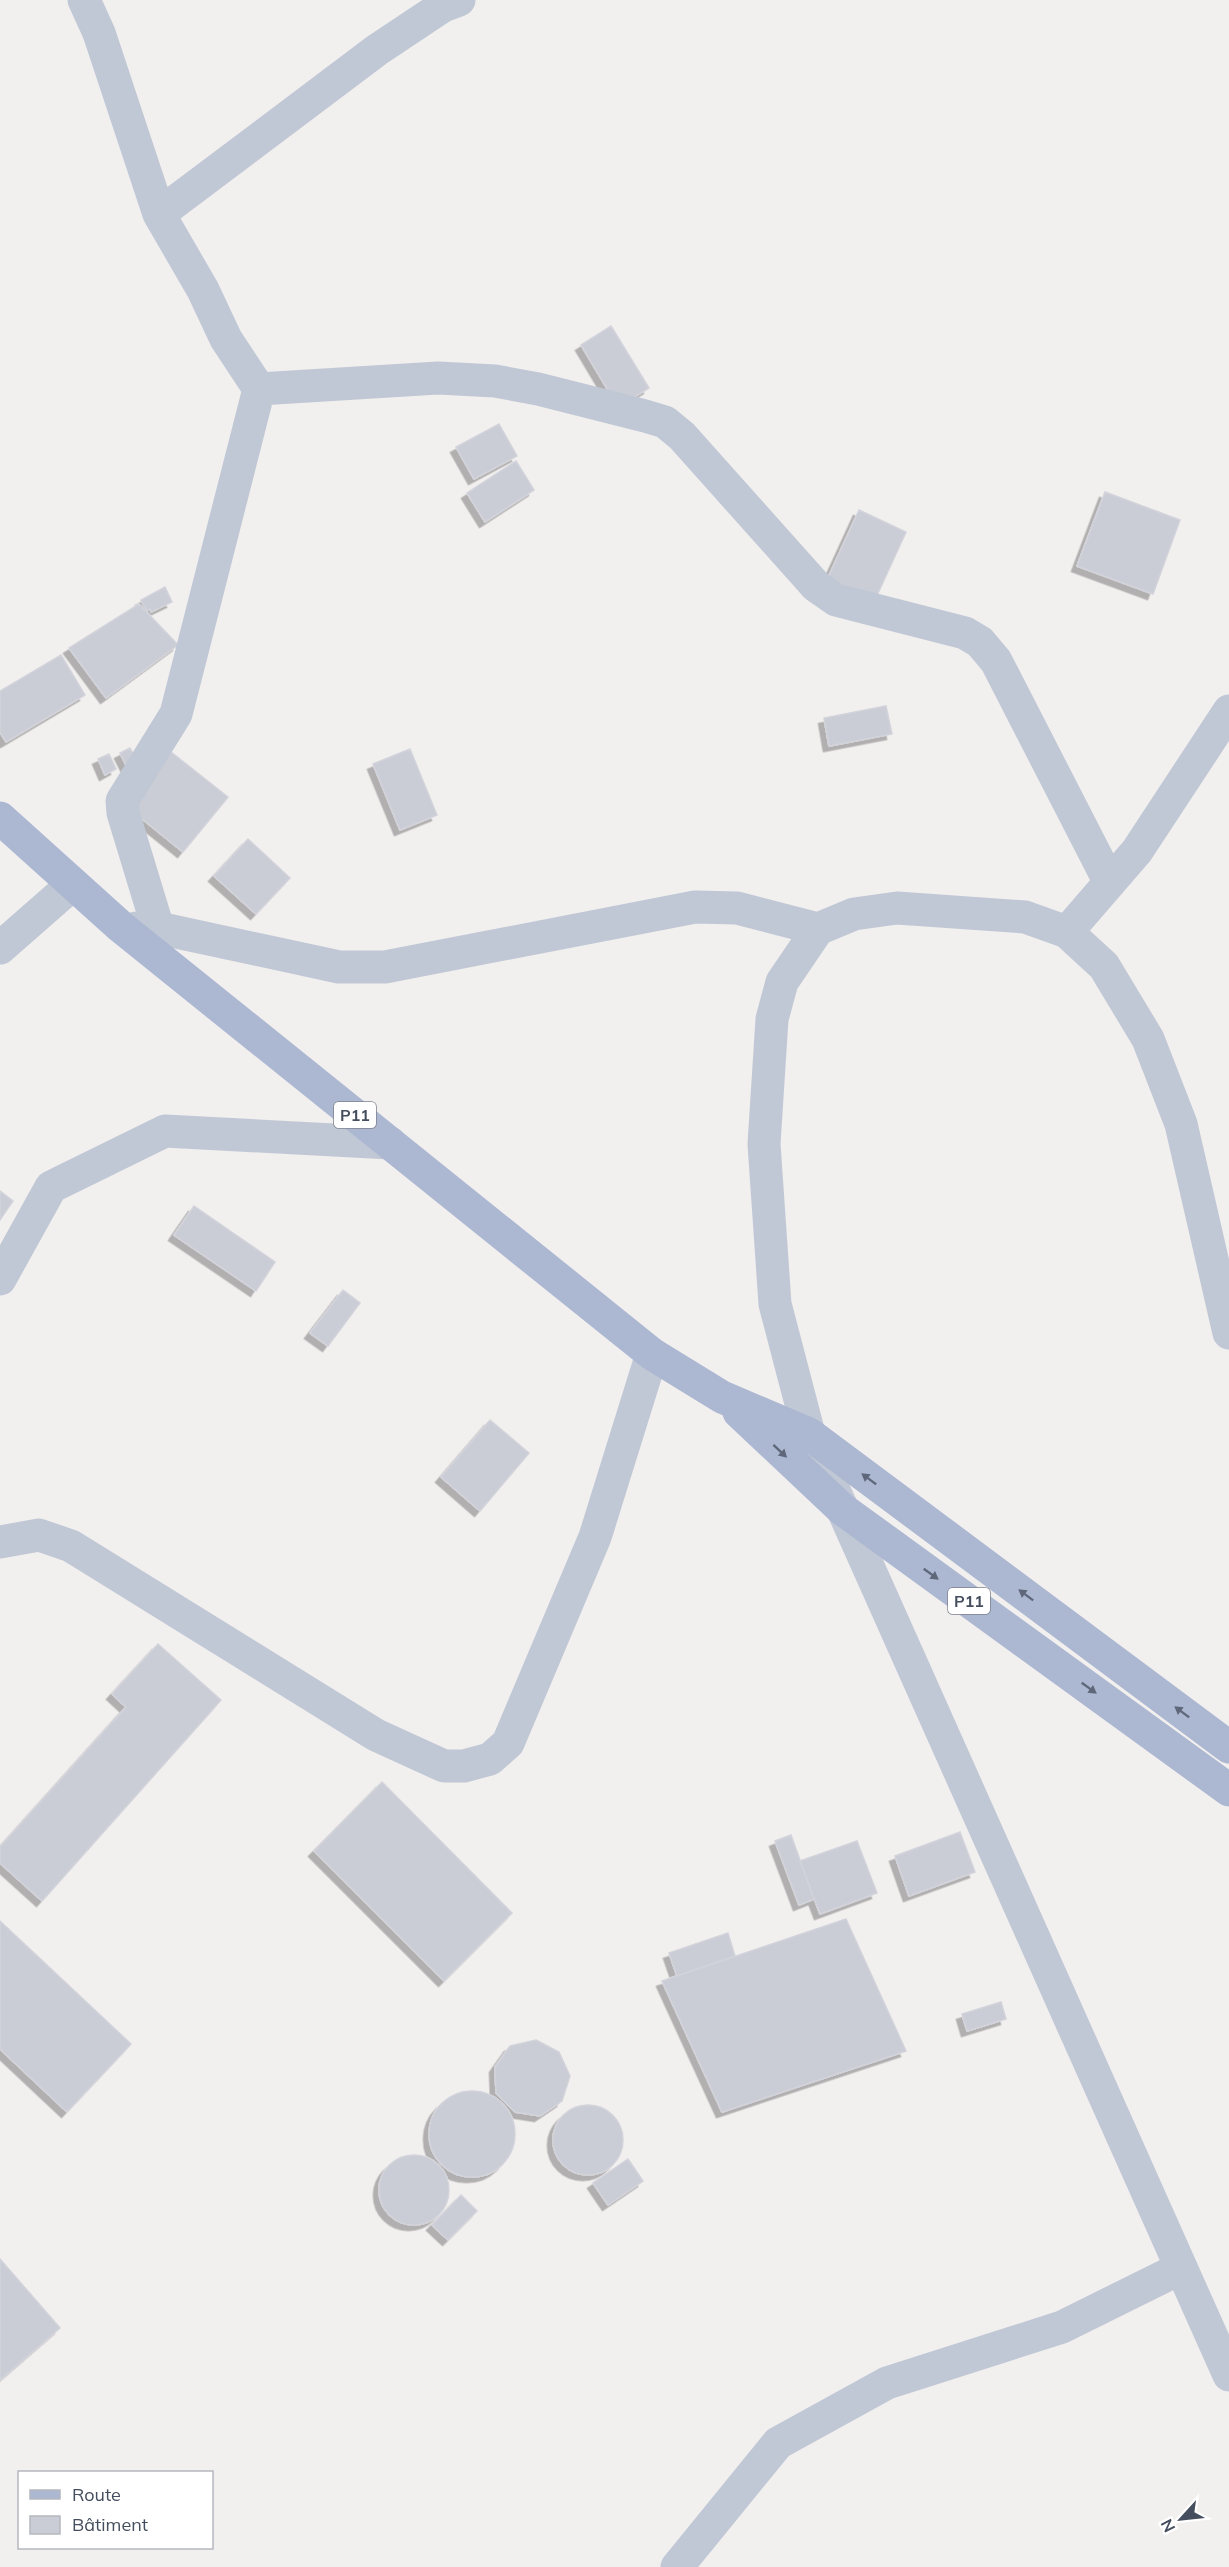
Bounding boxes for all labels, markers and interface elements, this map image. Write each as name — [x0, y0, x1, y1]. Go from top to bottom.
road number: P11 — [334, 1102, 376, 1128]
one-way arrow — [772, 1444, 787, 1457]
one-way arrow — [862, 1473, 878, 1485]
one-way arrow — [924, 1567, 939, 1579]
road number: P11 — [948, 1588, 990, 1614]
one-way arrow — [1018, 1590, 1033, 1602]
one-way arrow — [1080, 1682, 1096, 1694]
one-way arrow — [1175, 1706, 1191, 1718]
legend — [18, 2471, 213, 2549]
text: Route — [72, 2483, 121, 2506]
north arrow — [1151, 2489, 1211, 2549]
text: Bâtiment — [72, 2513, 148, 2536]
text: N — [1156, 2516, 1179, 2536]

